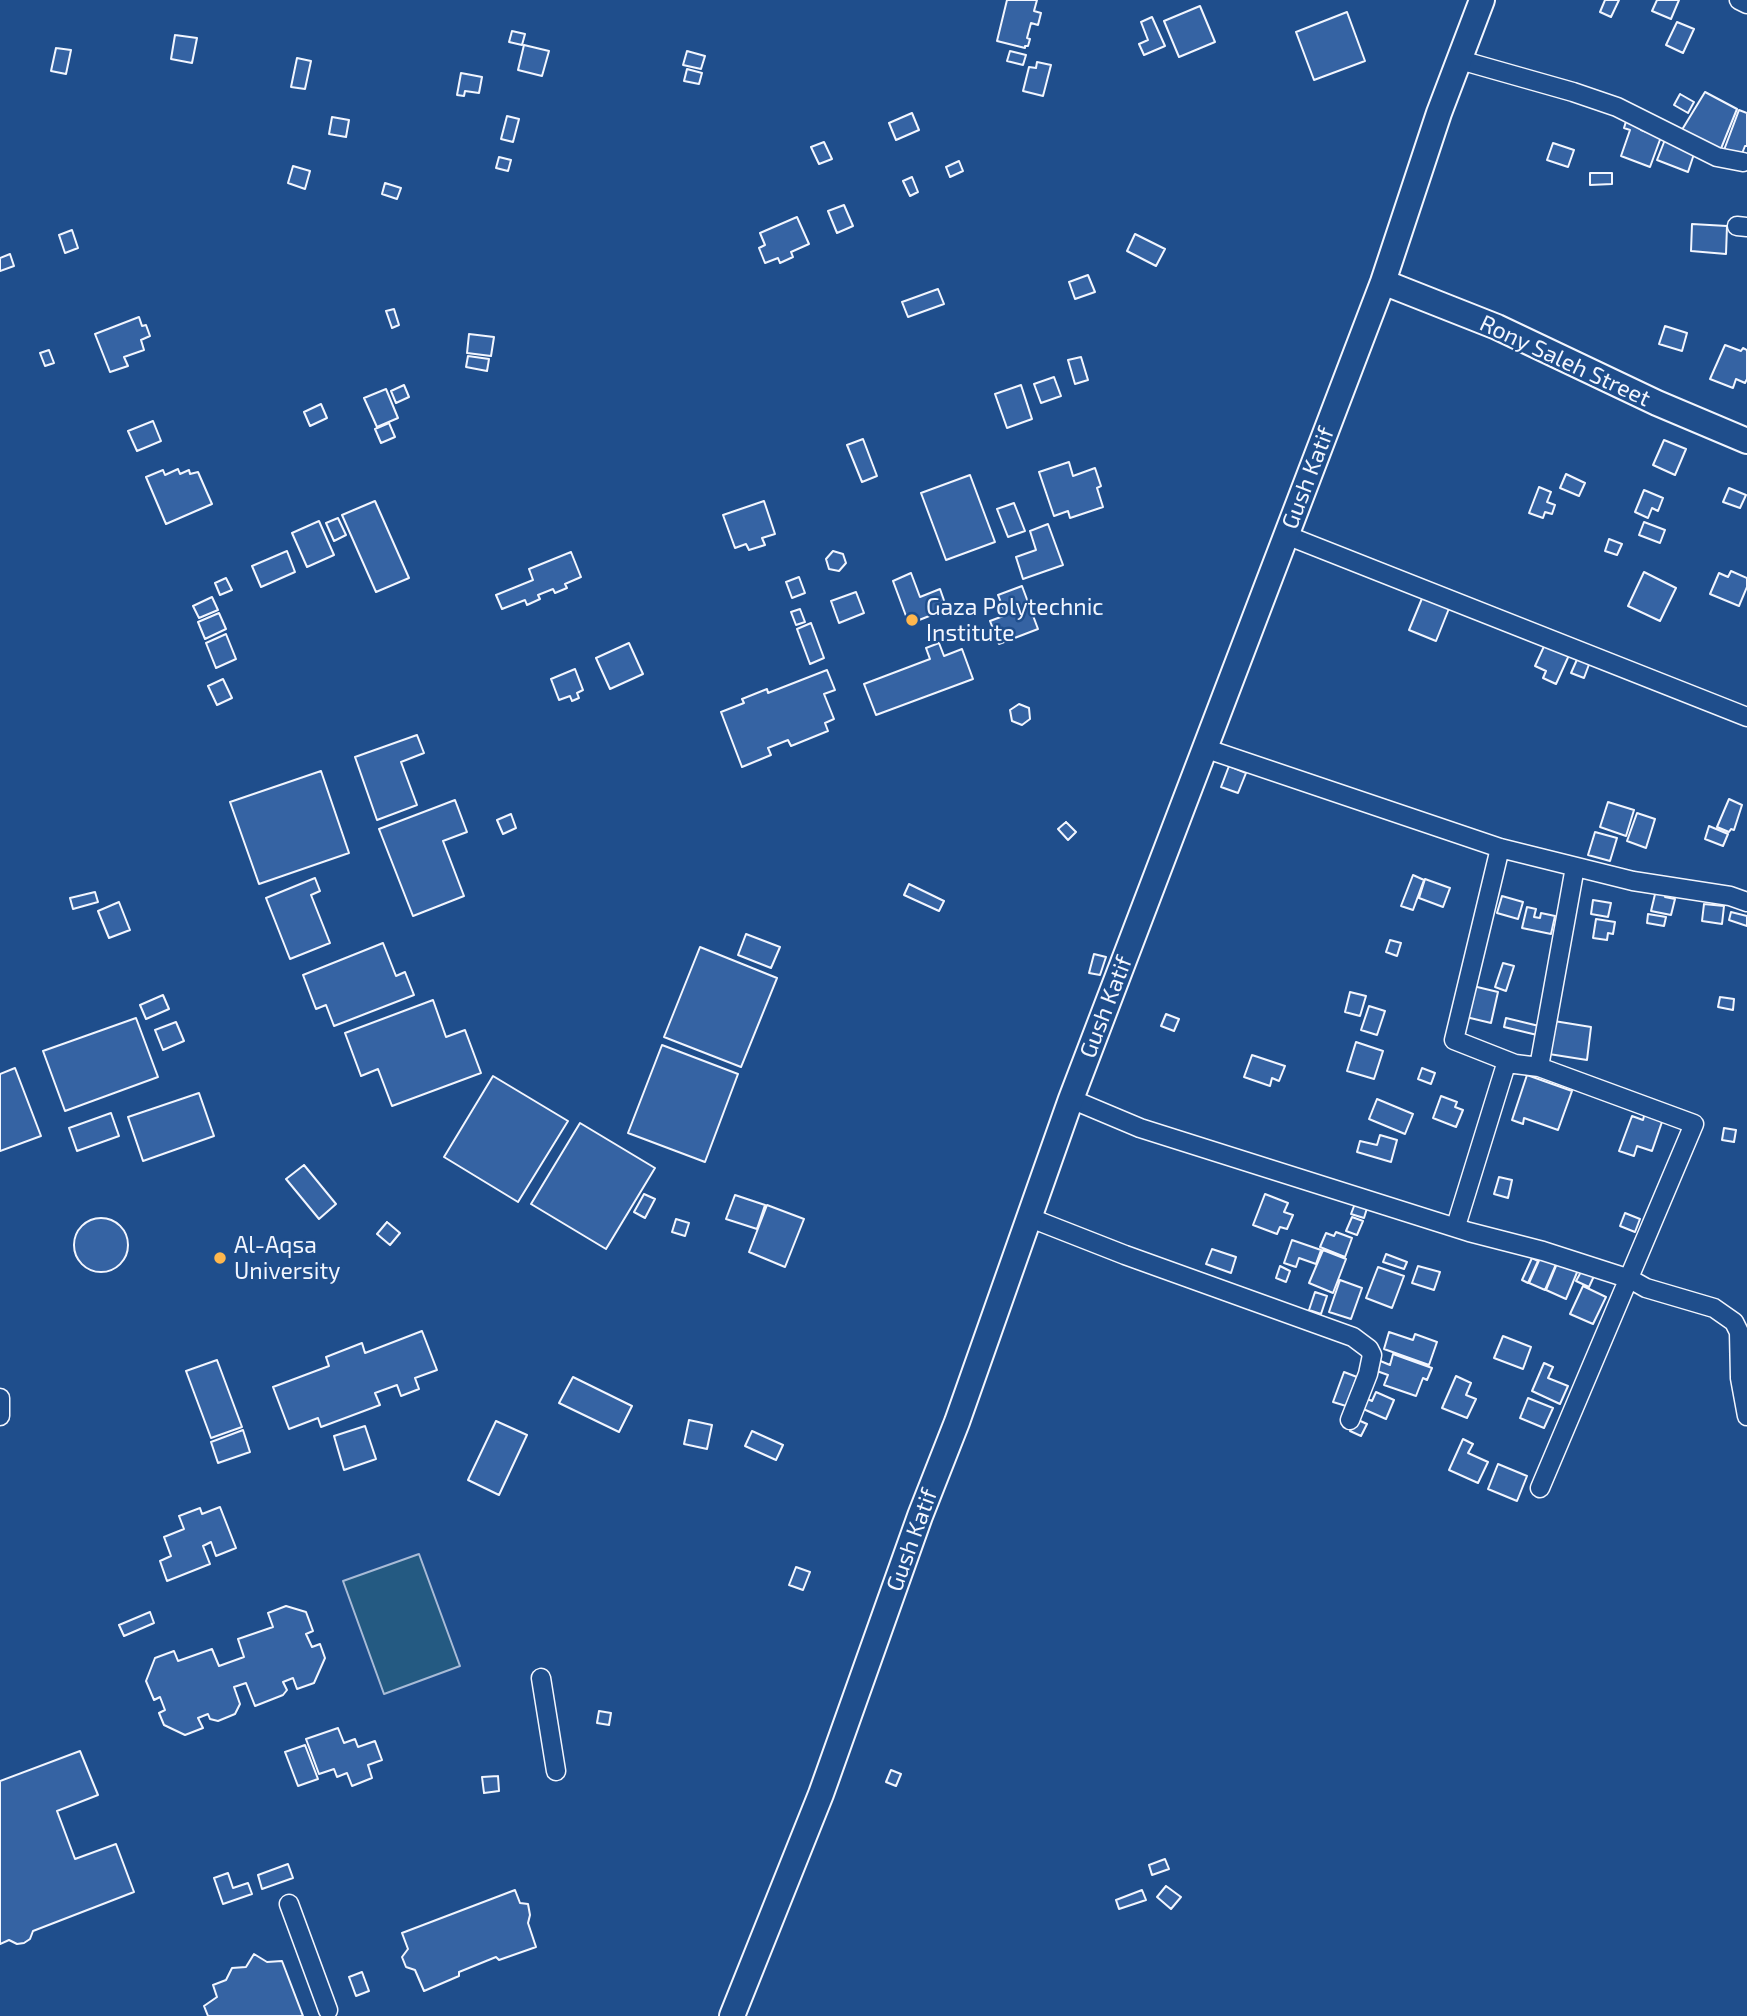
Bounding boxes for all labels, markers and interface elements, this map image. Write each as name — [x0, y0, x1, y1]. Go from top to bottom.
street label: Rony Saleh Street — [1475, 309, 1655, 413]
street label: Gush Katif — [1276, 423, 1340, 533]
place label: Gaza Polytechnic Institute — [926, 593, 1104, 647]
marker: Gaza Polytechnic Institute — [904, 612, 920, 628]
street label: Gush Katif — [1074, 952, 1138, 1062]
place label: Al-Aqsa University — [234, 1231, 340, 1285]
marker: Al-Aqsa University — [212, 1250, 228, 1266]
street label: Gush Katif — [881, 1485, 943, 1595]

